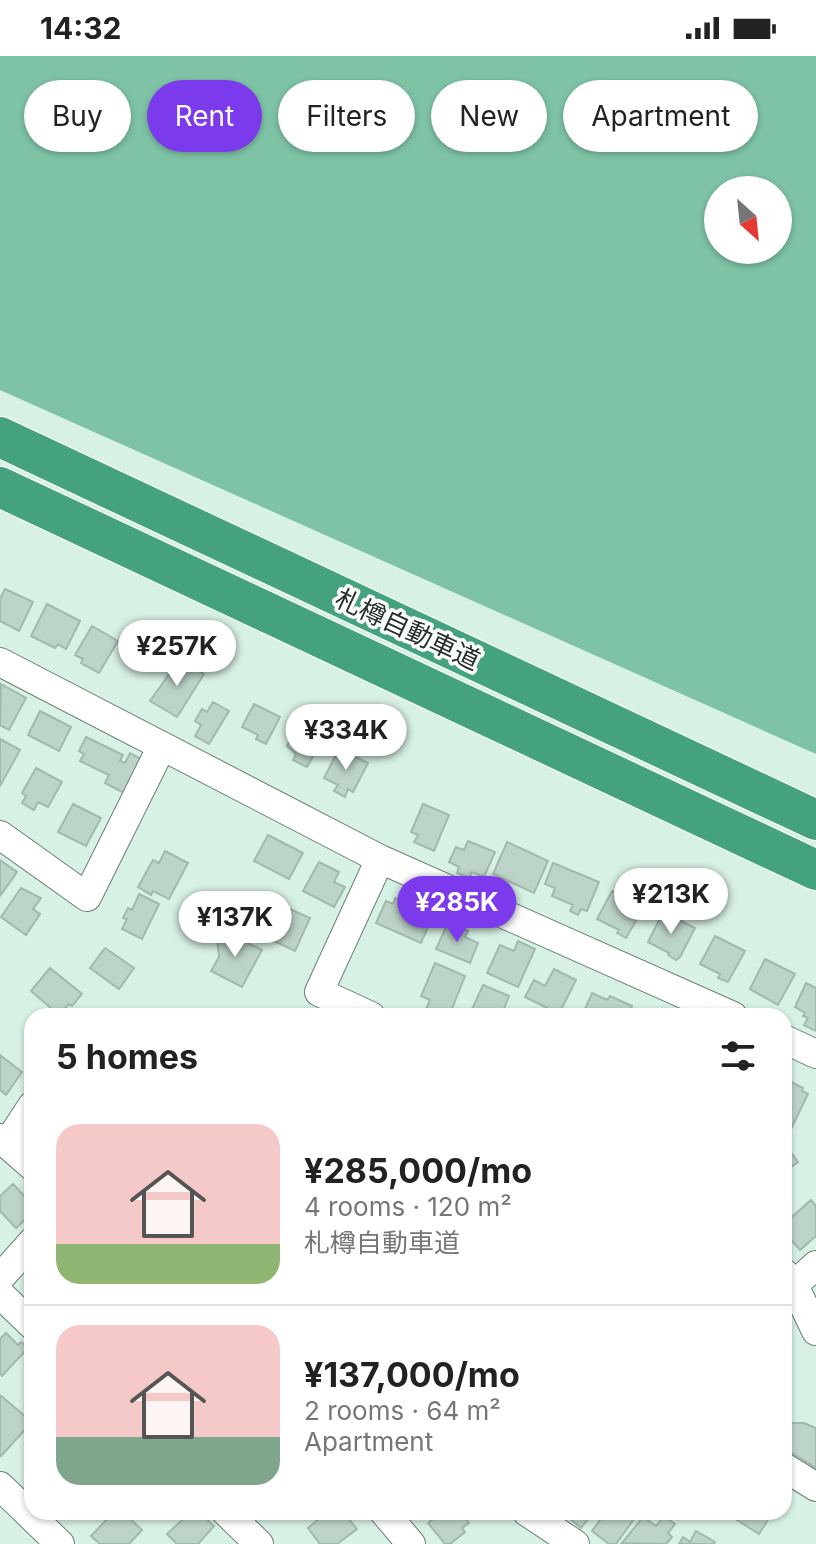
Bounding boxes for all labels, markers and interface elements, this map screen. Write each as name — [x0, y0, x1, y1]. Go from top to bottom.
text: 14:32 — [40, 10, 122, 46]
chip: Buy — [24, 80, 131, 152]
chip: Rent — [147, 80, 262, 152]
chip: Filters — [278, 80, 415, 152]
chip: New — [431, 80, 547, 152]
chip: Apartment — [563, 80, 758, 152]
north arrow — [704, 176, 792, 264]
map controls — [704, 176, 792, 264]
street label: 札樽自動車道 — [331, 582, 485, 676]
pin: ¥257K — [121, 620, 233, 688]
text: ¥257K — [136, 630, 218, 661]
pin: ¥334K — [290, 704, 402, 772]
text: ¥334K — [304, 714, 388, 745]
pin: ¥213K — [615, 868, 727, 936]
pin: ¥285K — [401, 876, 513, 944]
text: ¥213K — [632, 878, 710, 909]
text: ¥285K — [415, 886, 499, 917]
pin: ¥137K — [179, 891, 291, 959]
text: ¥137K — [197, 901, 273, 932]
icon: filters — [716, 1034, 760, 1078]
text: 5 homes — [56, 1036, 198, 1077]
text: ¥285,000/mo — [304, 1150, 532, 1191]
icon: home — [120, 1156, 216, 1252]
text: 4 rooms · 120 m² — [304, 1191, 512, 1222]
text: 札樽自動車道 — [304, 1227, 460, 1258]
text: ¥137,000/mo — [304, 1354, 520, 1395]
icon: home — [120, 1357, 216, 1453]
text: 2 rooms · 64 m² — [304, 1395, 501, 1426]
text: Apartment — [304, 1426, 433, 1457]

